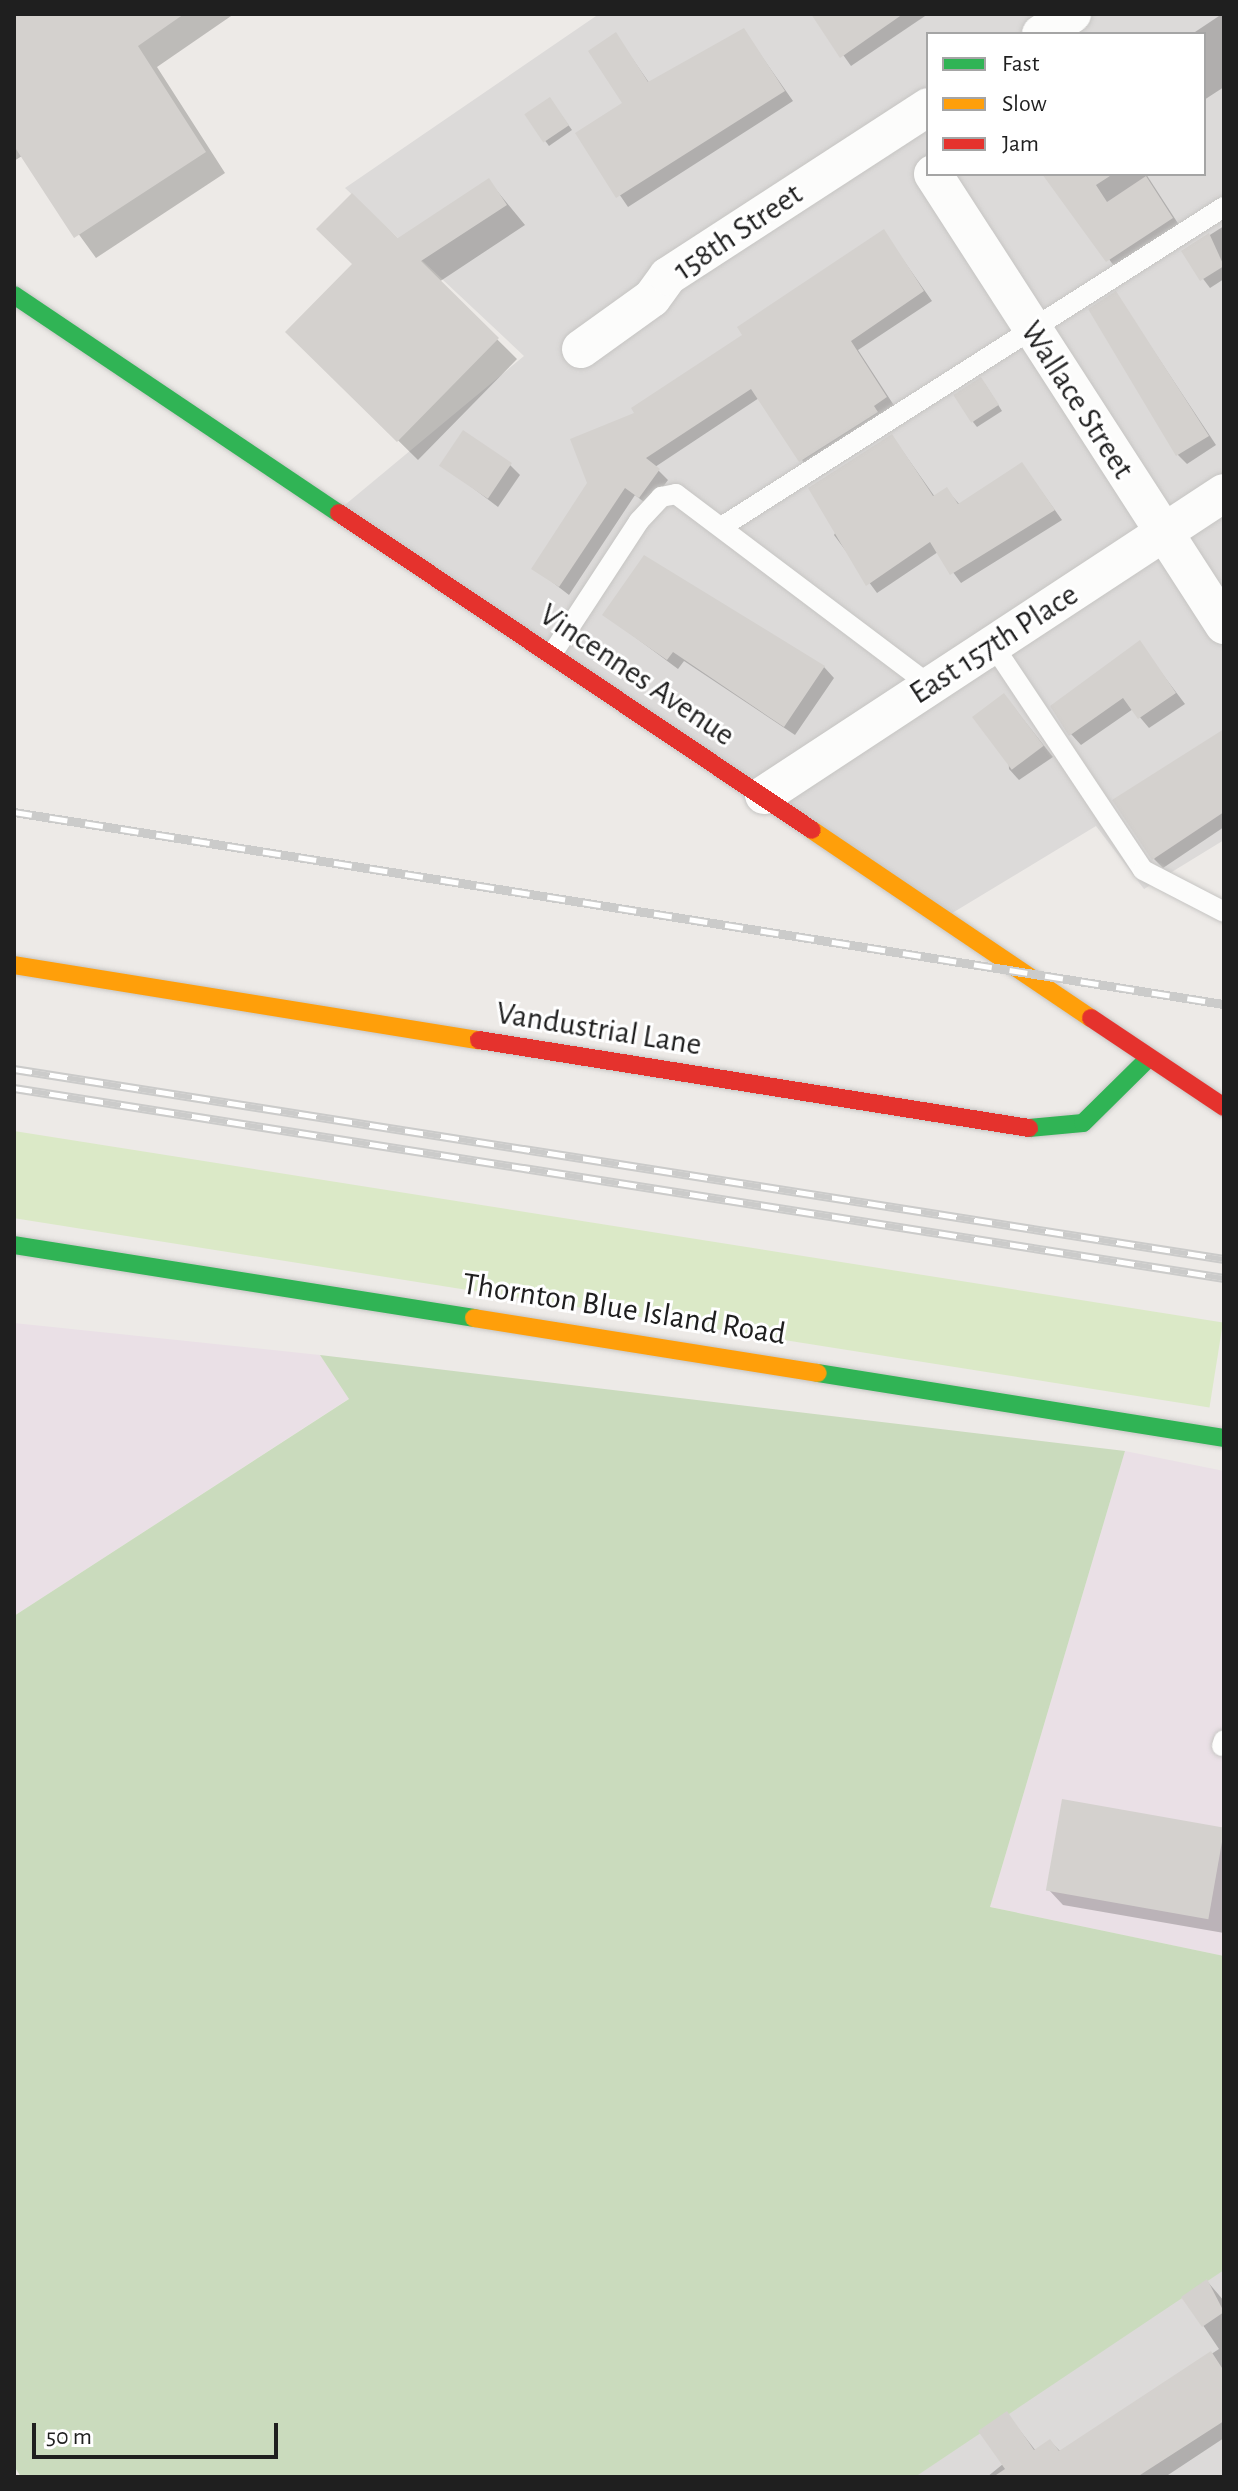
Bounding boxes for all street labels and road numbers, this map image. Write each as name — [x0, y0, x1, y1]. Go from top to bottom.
street label: 158th Street — [666, 175, 810, 289]
street label: Wallace Street — [1012, 314, 1142, 486]
street label: East 157th Place — [903, 575, 1085, 713]
street label: Vincennes Avenue — [532, 596, 742, 754]
street label: Vandustrial Lane — [494, 994, 704, 1064]
street label: Thornton Blue Island Road — [460, 1264, 788, 1354]

